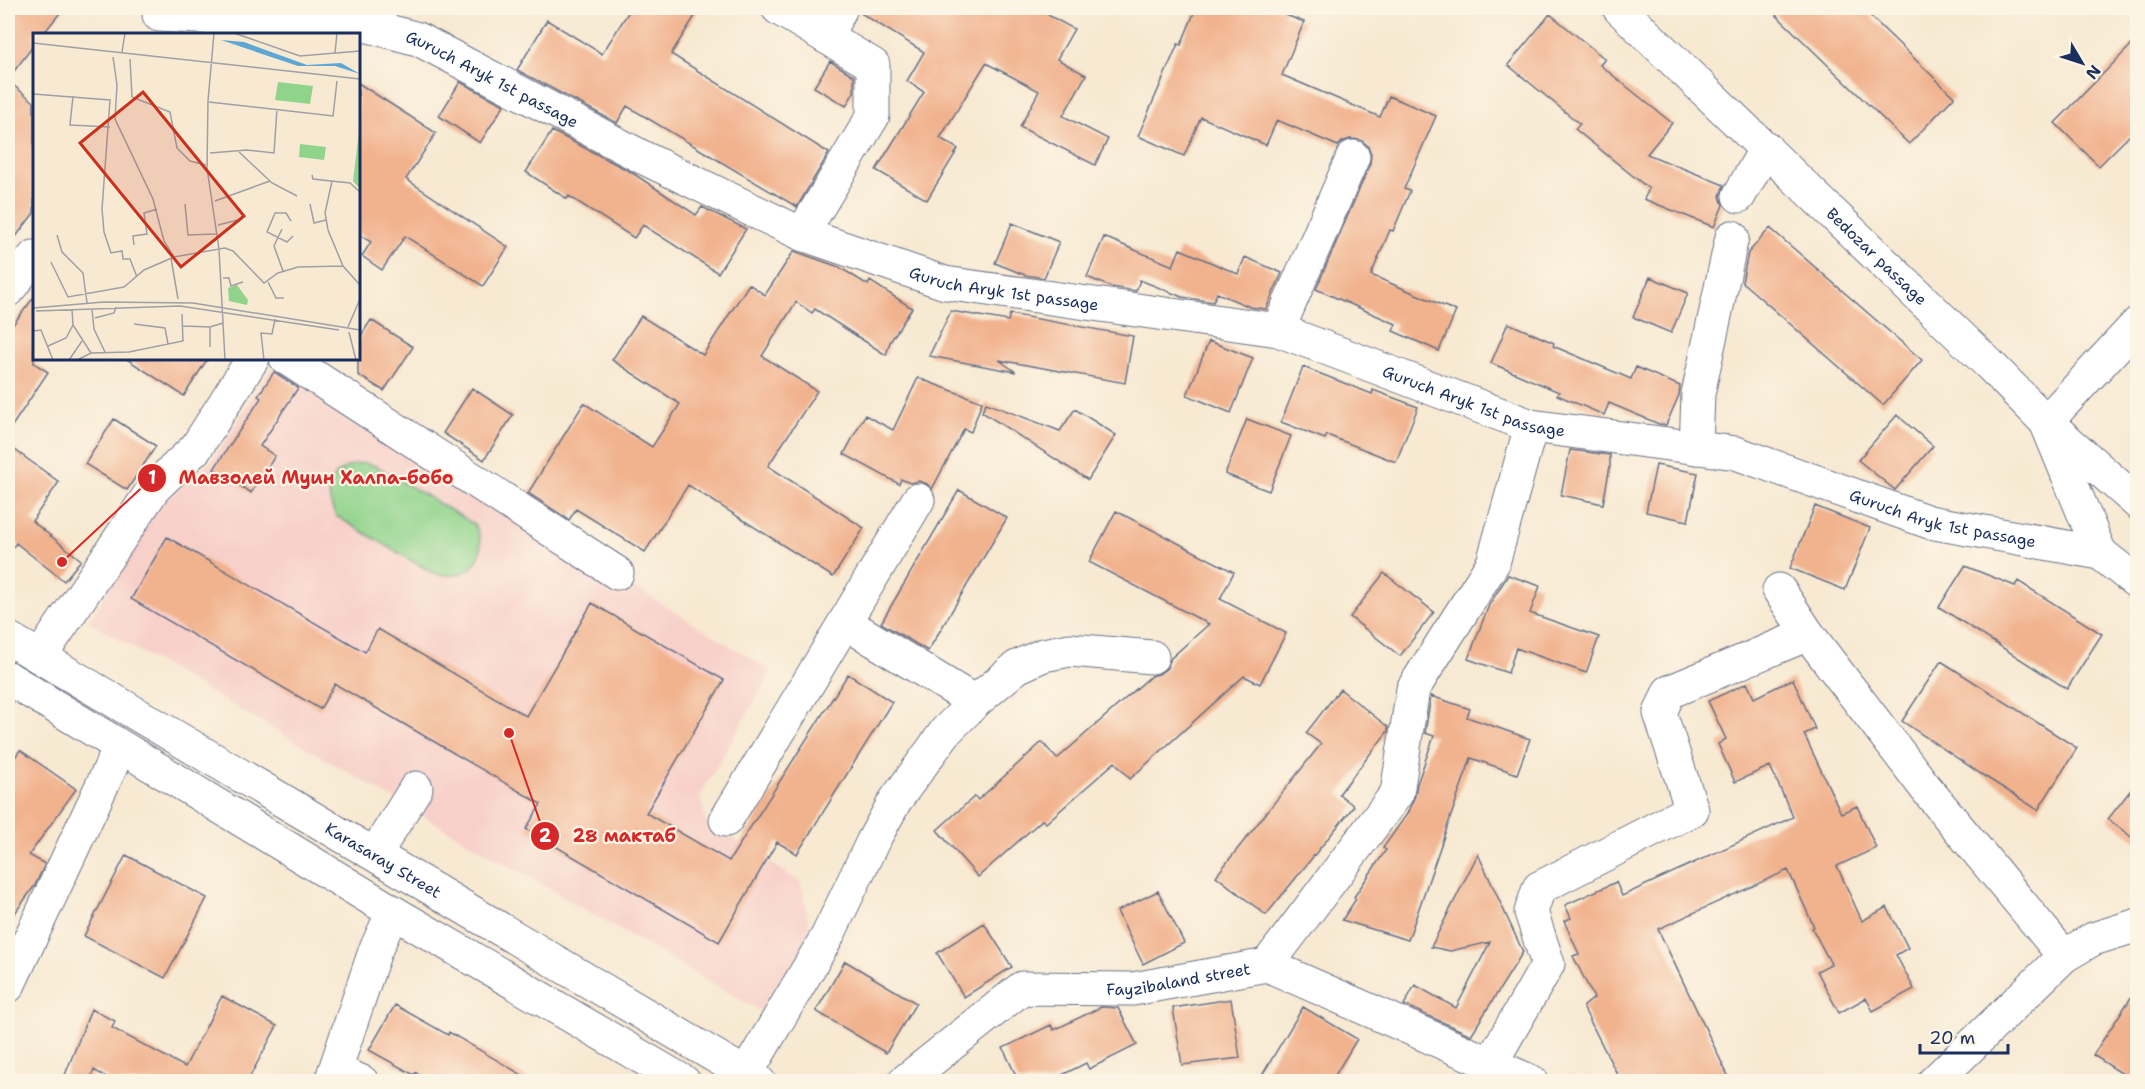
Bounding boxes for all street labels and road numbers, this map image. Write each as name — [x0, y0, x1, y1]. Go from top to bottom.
street label: Guruch Aryk 1st passage — [404, 26, 582, 133]
street label: Bedozar passage — [1822, 203, 1932, 310]
street label: Guruch Aryk 1st passage — [906, 262, 1100, 316]
street label: Guruch Aryk 1st passage — [1380, 361, 1566, 441]
street label: Guruch Aryk 1st passage — [1847, 484, 2038, 552]
street label: Karasaray Street — [321, 818, 445, 903]
street label: Fayzibaland street — [1106, 958, 1252, 1000]

